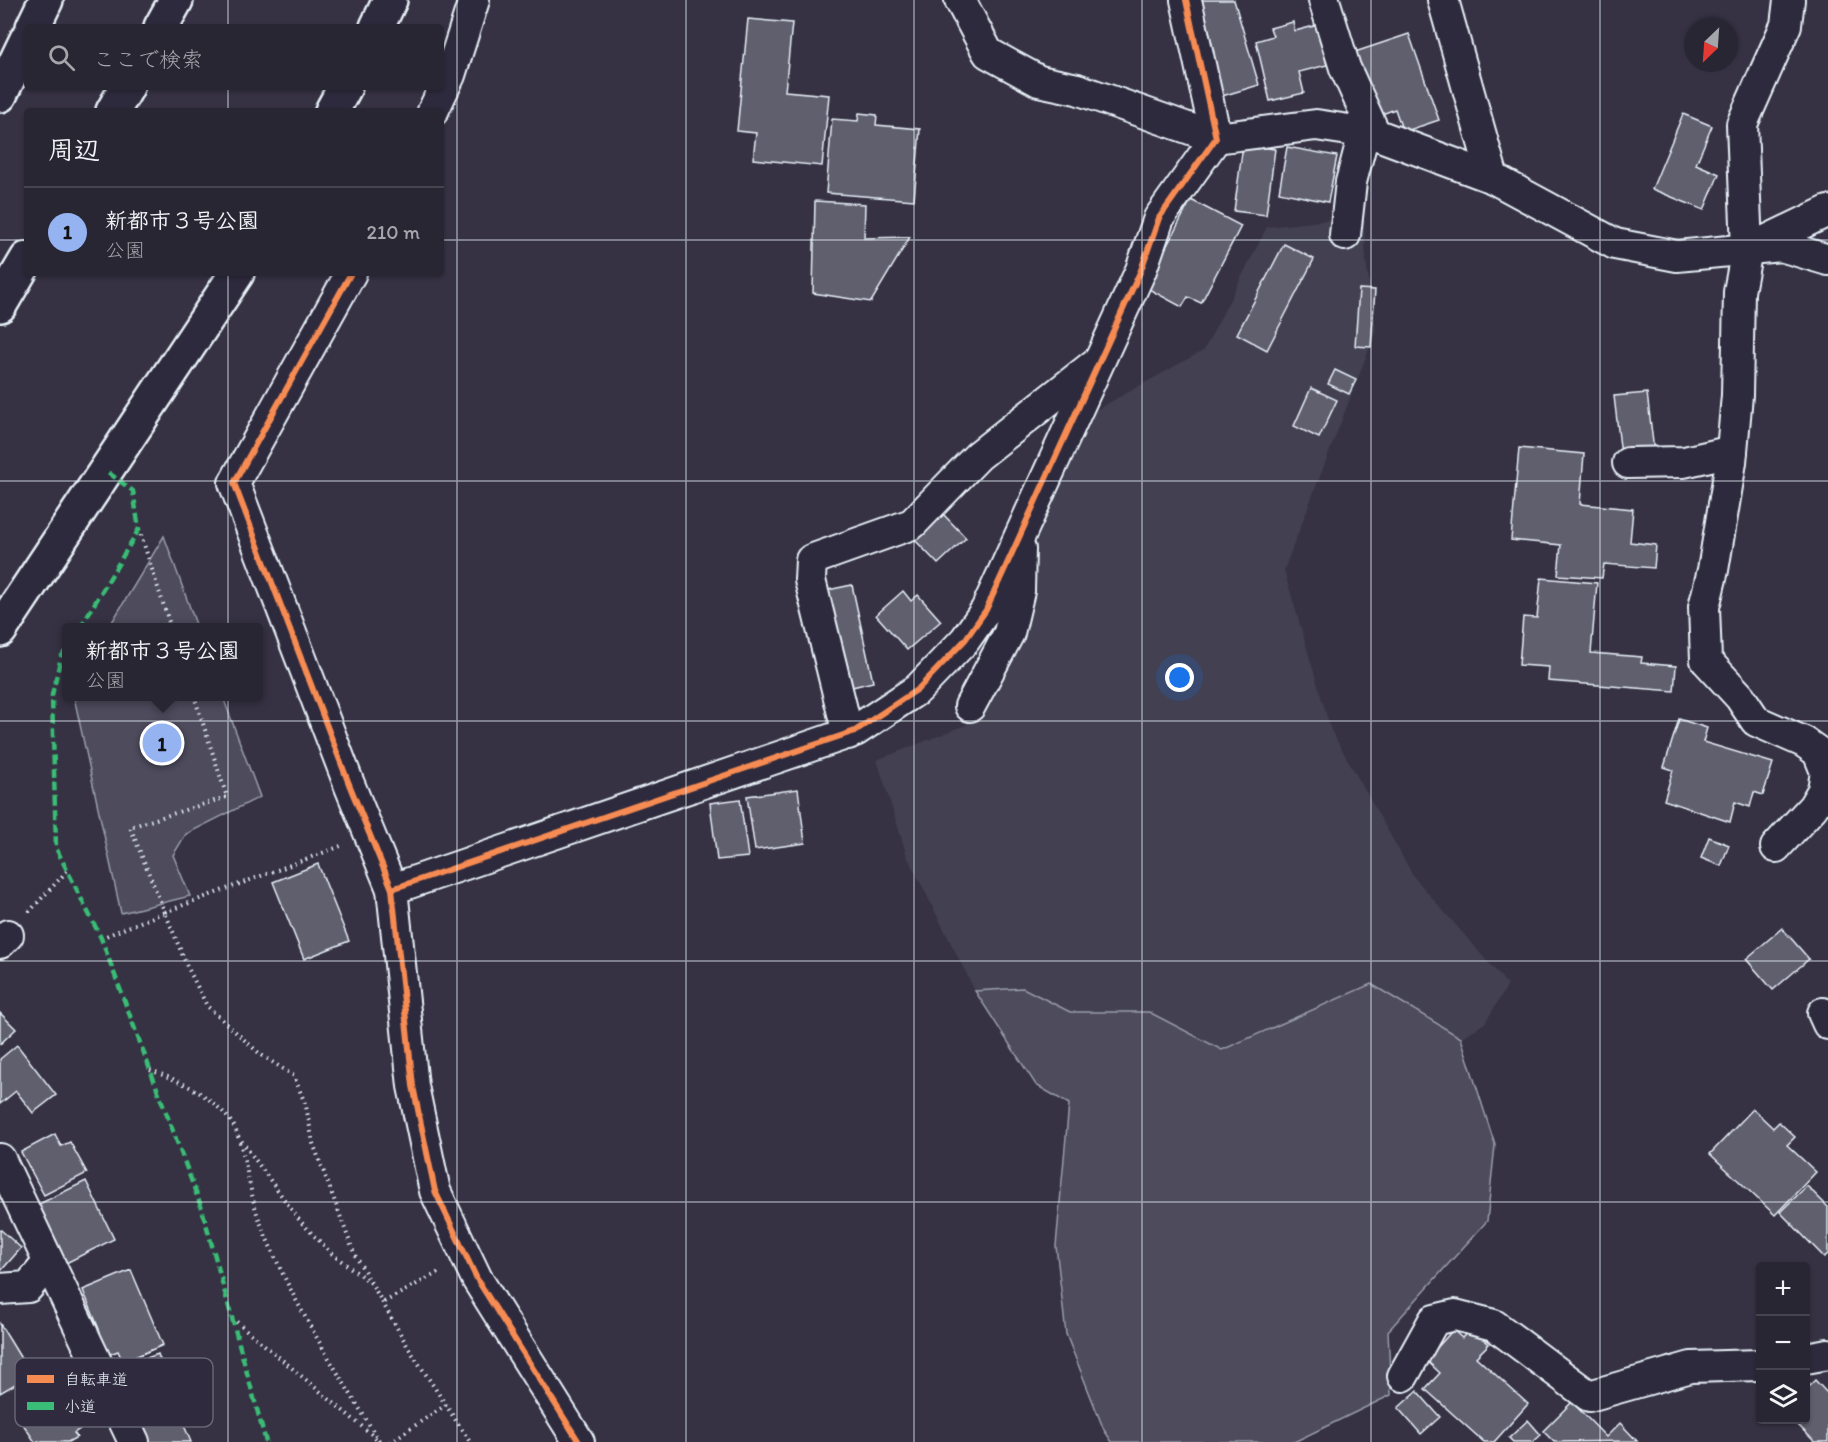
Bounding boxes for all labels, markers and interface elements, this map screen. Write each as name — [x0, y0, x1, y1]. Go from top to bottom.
north arrow — [1684, 18, 1738, 72]
search box — [24, 24, 444, 90]
icon: search — [45, 41, 78, 74]
text: ここで検索 — [93, 46, 203, 73]
text: 周辺 — [48, 134, 100, 166]
text: 新都市３号公園 — [105, 207, 259, 234]
text: 1 — [63, 220, 72, 244]
text: 210 m — [367, 220, 420, 244]
text: 公園 — [105, 238, 145, 262]
popup — [62, 623, 263, 701]
text: 新都市３号公園 — [85, 637, 240, 664]
your location — [1165, 663, 1194, 692]
text: 公園 — [85, 668, 125, 692]
pin: 1 — [142, 720, 182, 766]
map controls — [1756, 1262, 1810, 1424]
button: + — [1756, 1262, 1810, 1316]
button: − — [1756, 1316, 1810, 1370]
legend — [15, 1358, 213, 1427]
text: 自転車道 — [64, 1370, 128, 1389]
button: layers — [1756, 1370, 1810, 1424]
text: 小道 — [64, 1397, 96, 1416]

